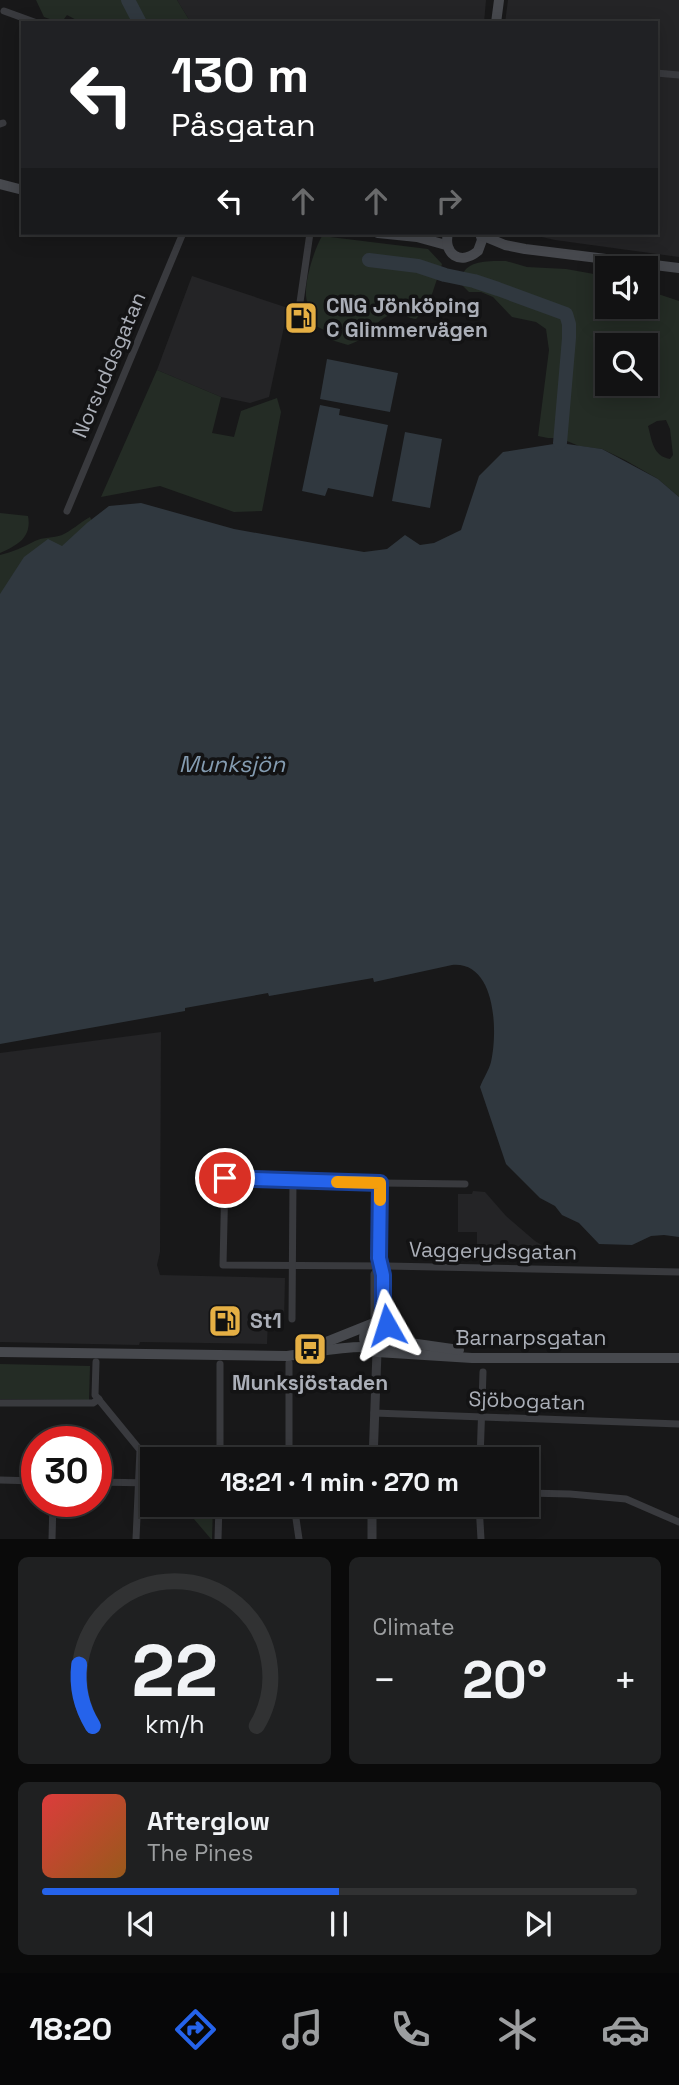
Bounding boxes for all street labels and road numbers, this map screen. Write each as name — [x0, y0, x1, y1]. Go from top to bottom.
street label: Norsuddsgatan — [66, 288, 151, 442]
street label: Vaggerydsgatan — [409, 1236, 577, 1265]
street label: Barnarpsgatan — [456, 1324, 606, 1351]
street label: Sjöbogatan — [468, 1385, 586, 1416]

